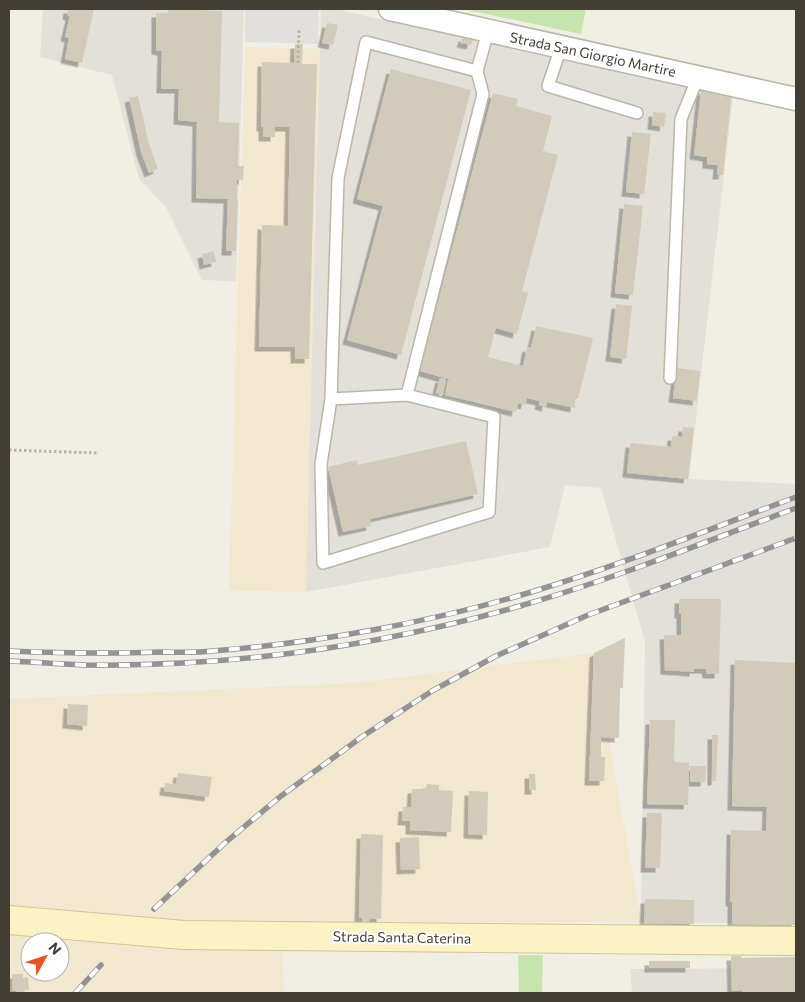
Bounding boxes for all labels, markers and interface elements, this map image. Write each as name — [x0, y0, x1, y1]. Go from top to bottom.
street label: Strada San Giorgio Martire — [508, 28, 678, 80]
street label: Strada Santa Caterina — [333, 927, 471, 947]
north arrow — [20, 932, 70, 982]
text: N — [45, 939, 65, 958]

